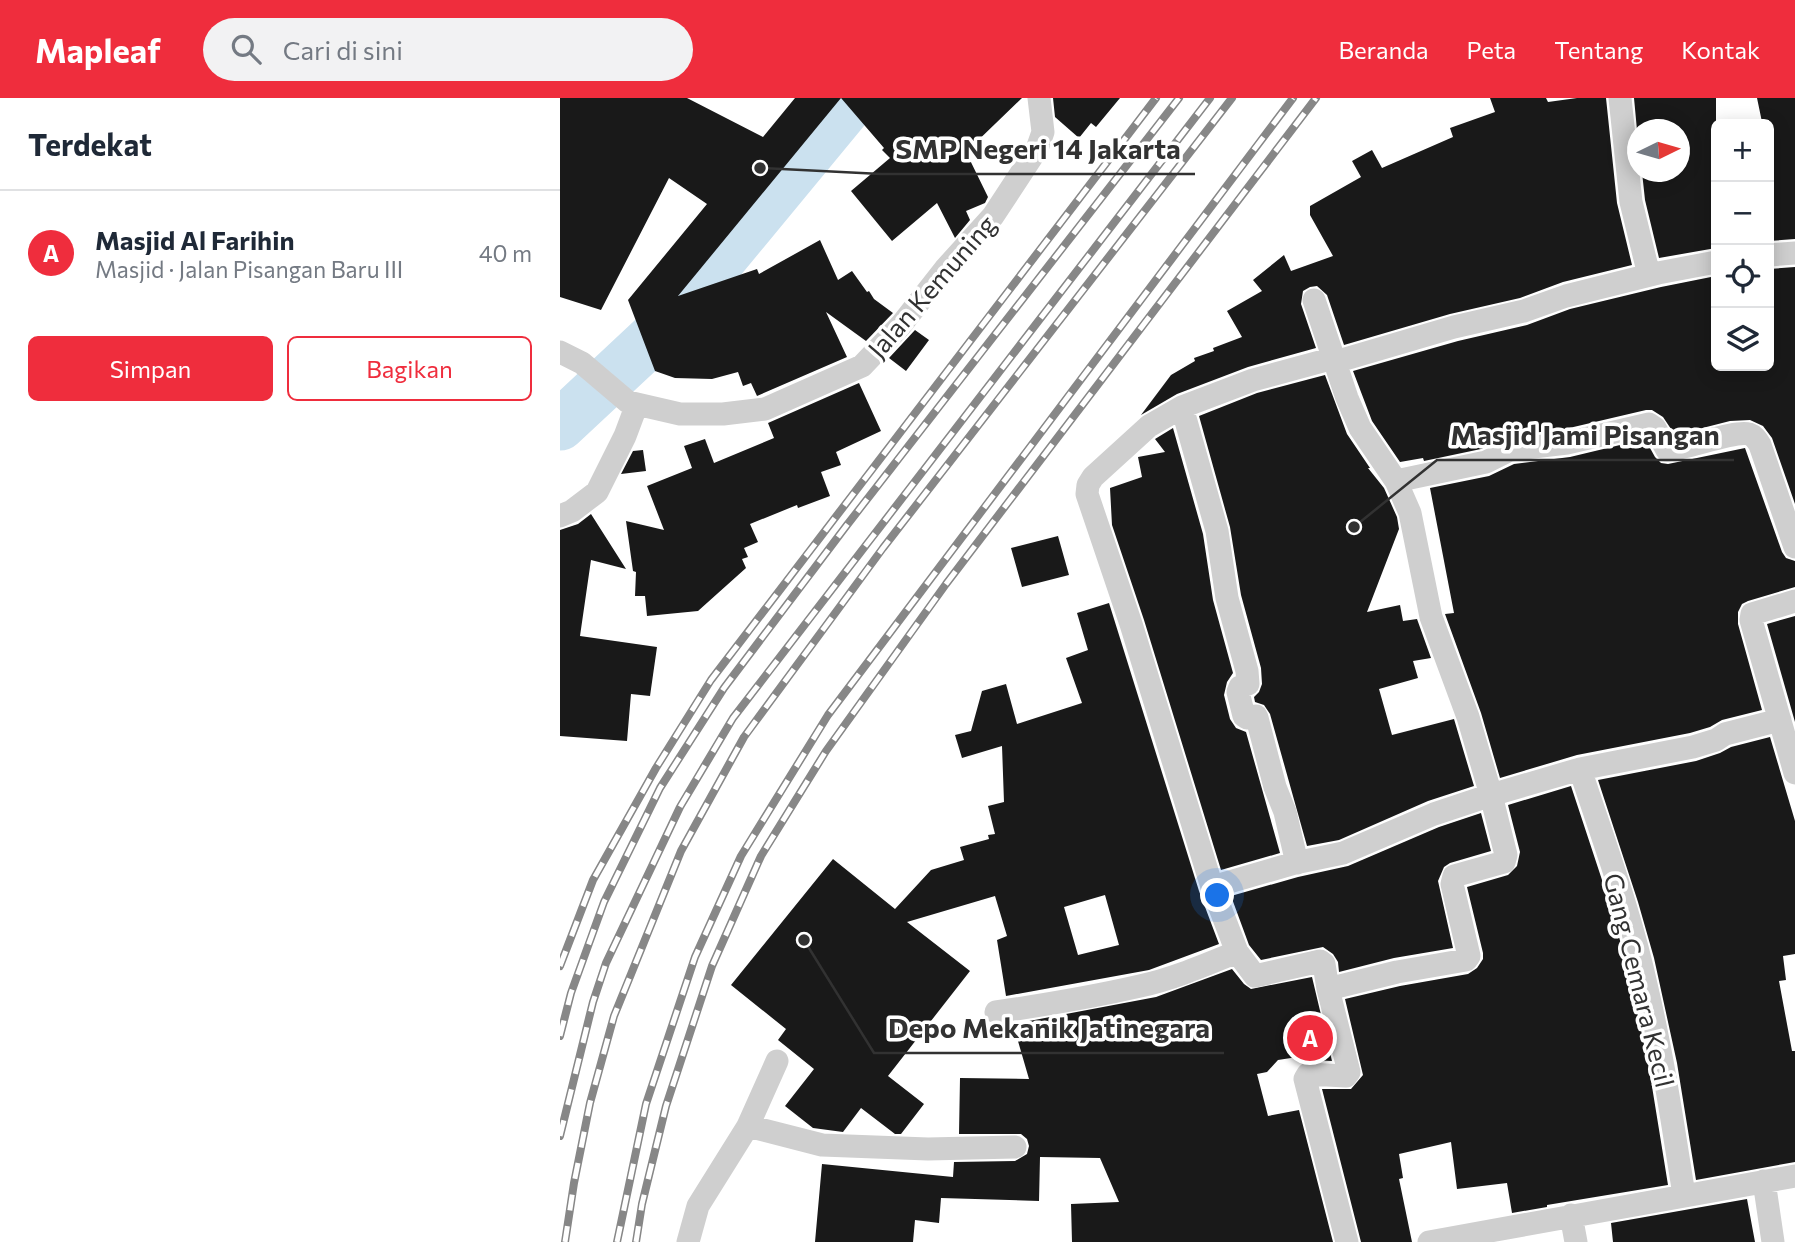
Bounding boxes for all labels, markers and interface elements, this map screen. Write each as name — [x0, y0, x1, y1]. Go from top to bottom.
search box — [203, 18, 693, 81]
text: Mapleaf — [35, 29, 161, 70]
icon: search — [227, 30, 265, 68]
text: Cari di sini — [283, 34, 403, 65]
text: Beranda — [1338, 35, 1429, 64]
text: Peta — [1467, 35, 1516, 64]
text: Tentang — [1554, 35, 1643, 64]
text: Kontak — [1681, 35, 1760, 64]
north arrow — [1627, 119, 1690, 182]
map controls — [1711, 119, 1774, 371]
button: + — [1711, 119, 1774, 182]
text: Terdekat — [28, 125, 152, 162]
callout: SMP Negeri 14 Jakarta — [881, 125, 1195, 174]
text: SMP Negeri 14 Jakarta — [895, 131, 1181, 165]
button: − — [1711, 182, 1774, 245]
street label: Jalan Kemuning — [860, 208, 1002, 364]
text: Masjid Al Farihin — [95, 224, 294, 255]
text: A — [43, 239, 59, 267]
text: 40 m — [479, 239, 532, 267]
button: locate — [1711, 245, 1774, 308]
text: Masjid · Jalan Pisangan Baru III — [95, 255, 403, 283]
button: layers — [1711, 308, 1774, 371]
button: Simpan — [28, 336, 273, 401]
button: Bagikan — [287, 336, 532, 401]
callout: Masjid Jami Pisangan — [1437, 411, 1734, 460]
text: Masjid Jami Pisangan — [1450, 417, 1720, 451]
street label: Gang Cemara Kecil — [1598, 870, 1682, 1090]
your location — [1200, 878, 1234, 912]
callout: Depo Mekanik Jatinegara — [874, 1004, 1224, 1053]
text: Depo Mekanik Jatinegara — [888, 1010, 1210, 1044]
pin: A — [1287, 1012, 1333, 1064]

